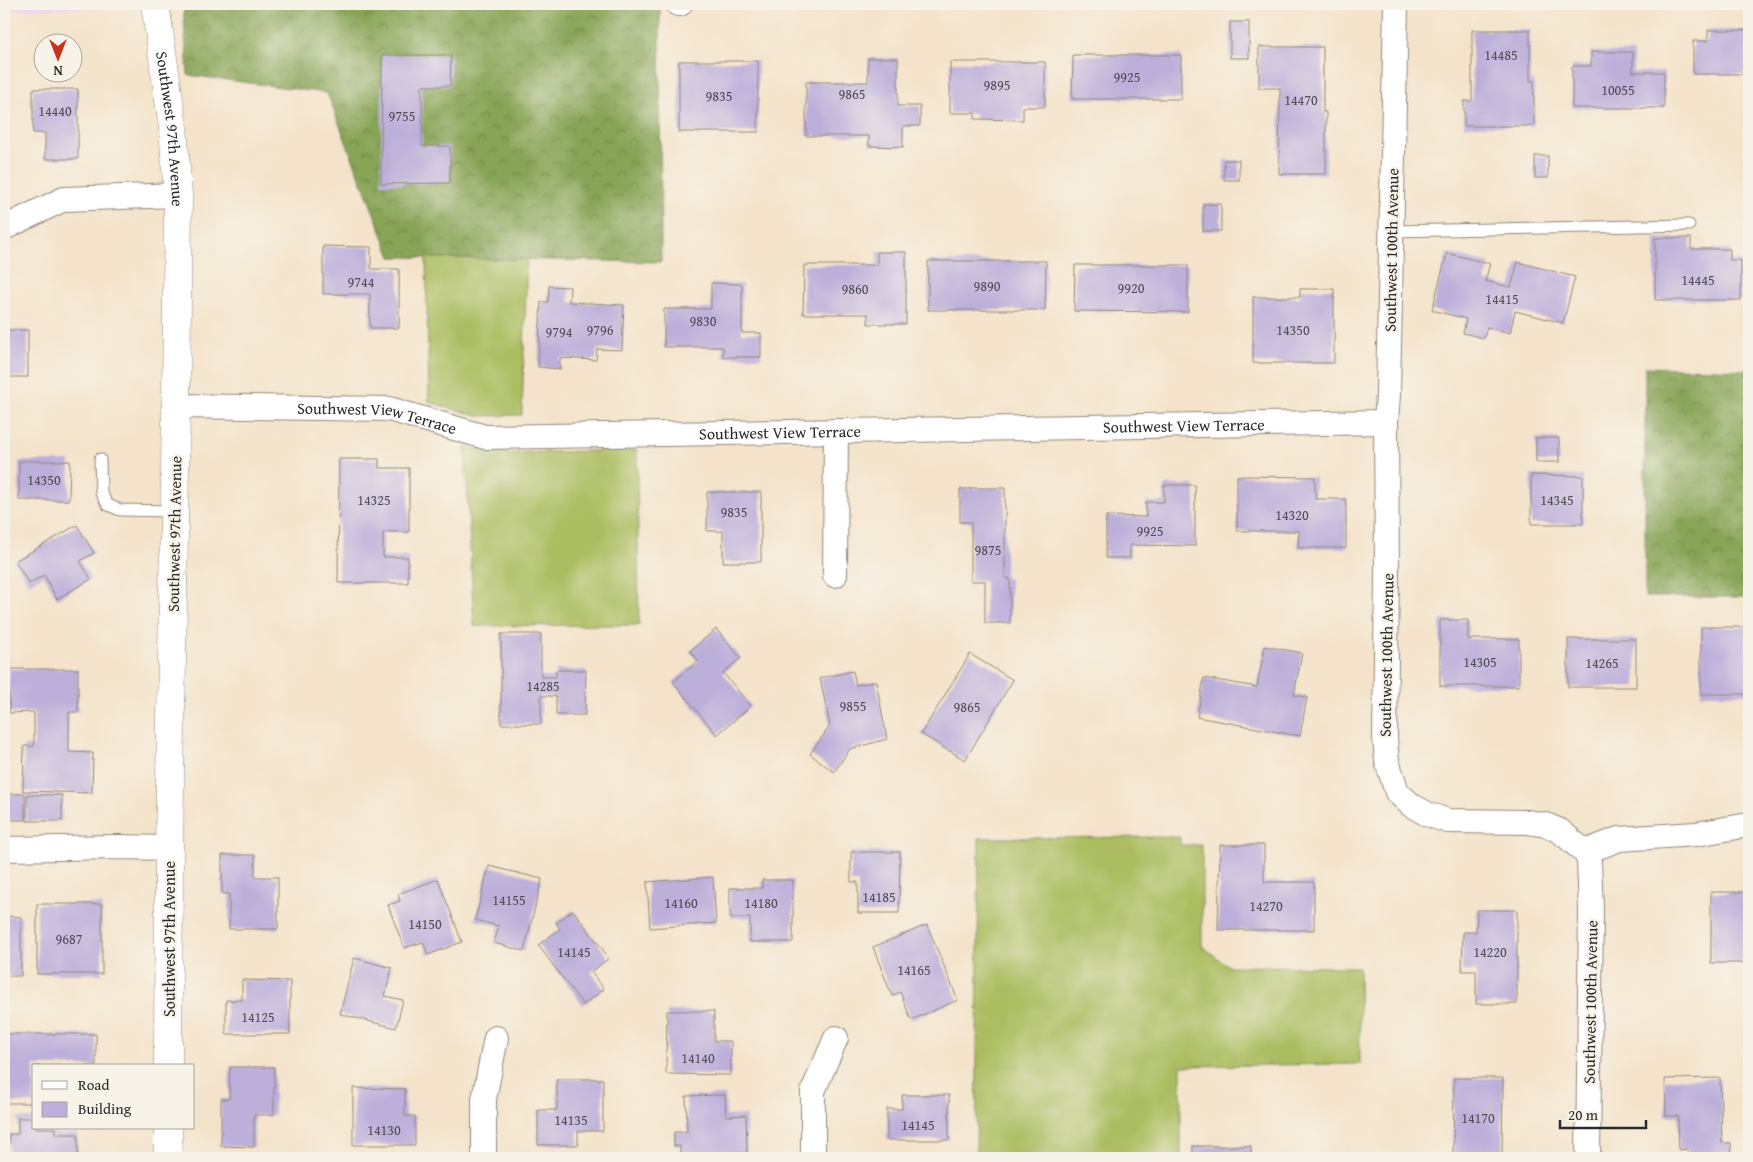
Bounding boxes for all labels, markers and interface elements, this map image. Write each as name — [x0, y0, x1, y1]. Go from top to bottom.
north arrow — [32, 32, 82, 82]
house number: 14485 — [1484, 45, 1518, 65]
street label: Southwest 97th Avenue — [150, 50, 190, 207]
text: N — [53, 61, 63, 81]
house number: 9925 — [1114, 67, 1140, 87]
house number: 9895 — [984, 75, 1010, 95]
house number: 10055 — [1601, 80, 1635, 100]
house number: 9865 — [839, 84, 865, 104]
house number: 9835 — [706, 86, 732, 106]
house number: 14470 — [1284, 90, 1318, 110]
house number: 14440 — [38, 101, 72, 121]
house number: 9755 — [389, 106, 415, 126]
street label: Southwest 100th Avenue — [1378, 168, 1404, 332]
house number: 14445 — [1681, 270, 1715, 290]
house number: 9744 — [348, 272, 375, 292]
house number: 9890 — [974, 276, 1001, 296]
house number: 9920 — [1118, 278, 1145, 298]
house number: 9860 — [842, 279, 869, 299]
house number: 14415 — [1485, 289, 1519, 309]
house number: 9830 — [690, 311, 717, 331]
house number: 9796 — [587, 320, 614, 340]
house number: 14350 — [1276, 320, 1310, 340]
house number: 9794 — [546, 322, 573, 342]
street label: Southwest View Terrace — [297, 396, 459, 440]
street label: Southwest View Terrace — [1103, 412, 1265, 439]
street label: Southwest View Terrace — [699, 419, 861, 445]
street label: Southwest 97th Avenue — [161, 456, 187, 612]
house number: 14350 — [27, 470, 61, 490]
house number: 14325 — [357, 490, 391, 510]
house number: 14345 — [1540, 490, 1574, 510]
house number: 9835 — [721, 502, 747, 522]
house number: 14320 — [1275, 505, 1309, 525]
house number: 9925 — [1137, 521, 1163, 541]
house number: 9875 — [975, 540, 1001, 560]
street label: Southwest 100th Avenue — [1373, 573, 1399, 737]
house number: 14305 — [1463, 652, 1497, 672]
house number: 14265 — [1585, 653, 1619, 673]
house number: 14285 — [526, 676, 560, 696]
house number: 9855 — [840, 696, 866, 716]
house number: 9865 — [954, 697, 980, 717]
street label: Southwest 97th Avenue — [157, 861, 181, 1017]
house number: 14185 — [862, 887, 896, 907]
house number: 14155 — [492, 890, 526, 910]
house number: 14160 — [664, 893, 698, 913]
house number: 14180 — [744, 893, 778, 913]
house number: 14270 — [1249, 896, 1283, 916]
house number: 14150 — [408, 914, 442, 934]
street label: Southwest 100th Avenue — [1577, 920, 1603, 1084]
house number: 9687 — [56, 929, 83, 949]
house number: 14145 — [557, 942, 591, 962]
house number: 14220 — [1473, 942, 1507, 962]
house number: 14165 — [897, 960, 931, 980]
house number: 14125 — [241, 1007, 275, 1027]
house number: 14140 — [681, 1048, 715, 1068]
legend — [32, 1064, 195, 1130]
text: Road — [78, 1074, 109, 1095]
scale bar — [1560, 1097, 1647, 1129]
text: Building — [78, 1098, 132, 1119]
text: 20 m — [1568, 1104, 1599, 1125]
house number: 14170 — [1461, 1108, 1495, 1128]
house number: 14135 — [554, 1110, 588, 1130]
house number: 14145 — [901, 1115, 935, 1135]
house number: 14130 — [367, 1120, 401, 1140]

